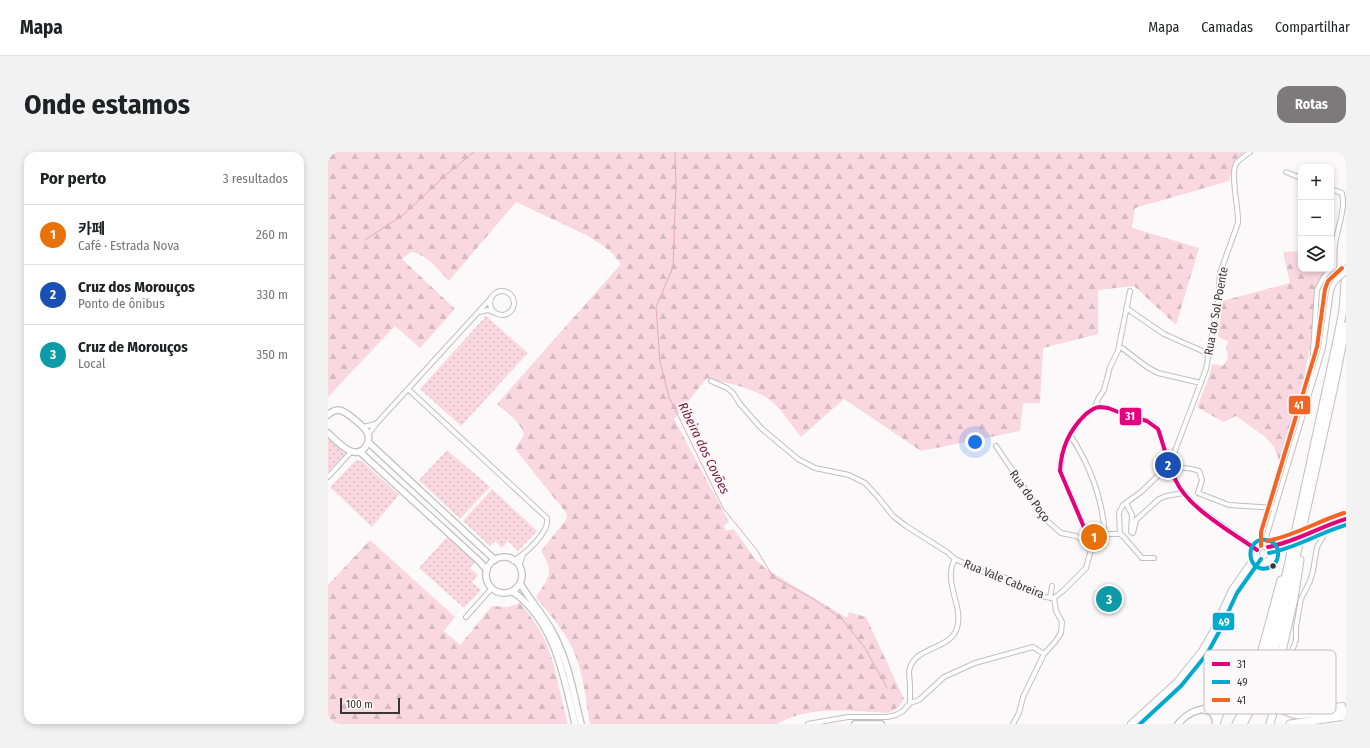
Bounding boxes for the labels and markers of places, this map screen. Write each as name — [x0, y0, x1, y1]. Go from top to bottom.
pin: 2 — [1155, 450, 1181, 480]
pin: 1 — [1081, 522, 1107, 552]
unlabelled marker — [1268, 561, 1278, 571]
pin: 3 — [1096, 584, 1122, 614]

